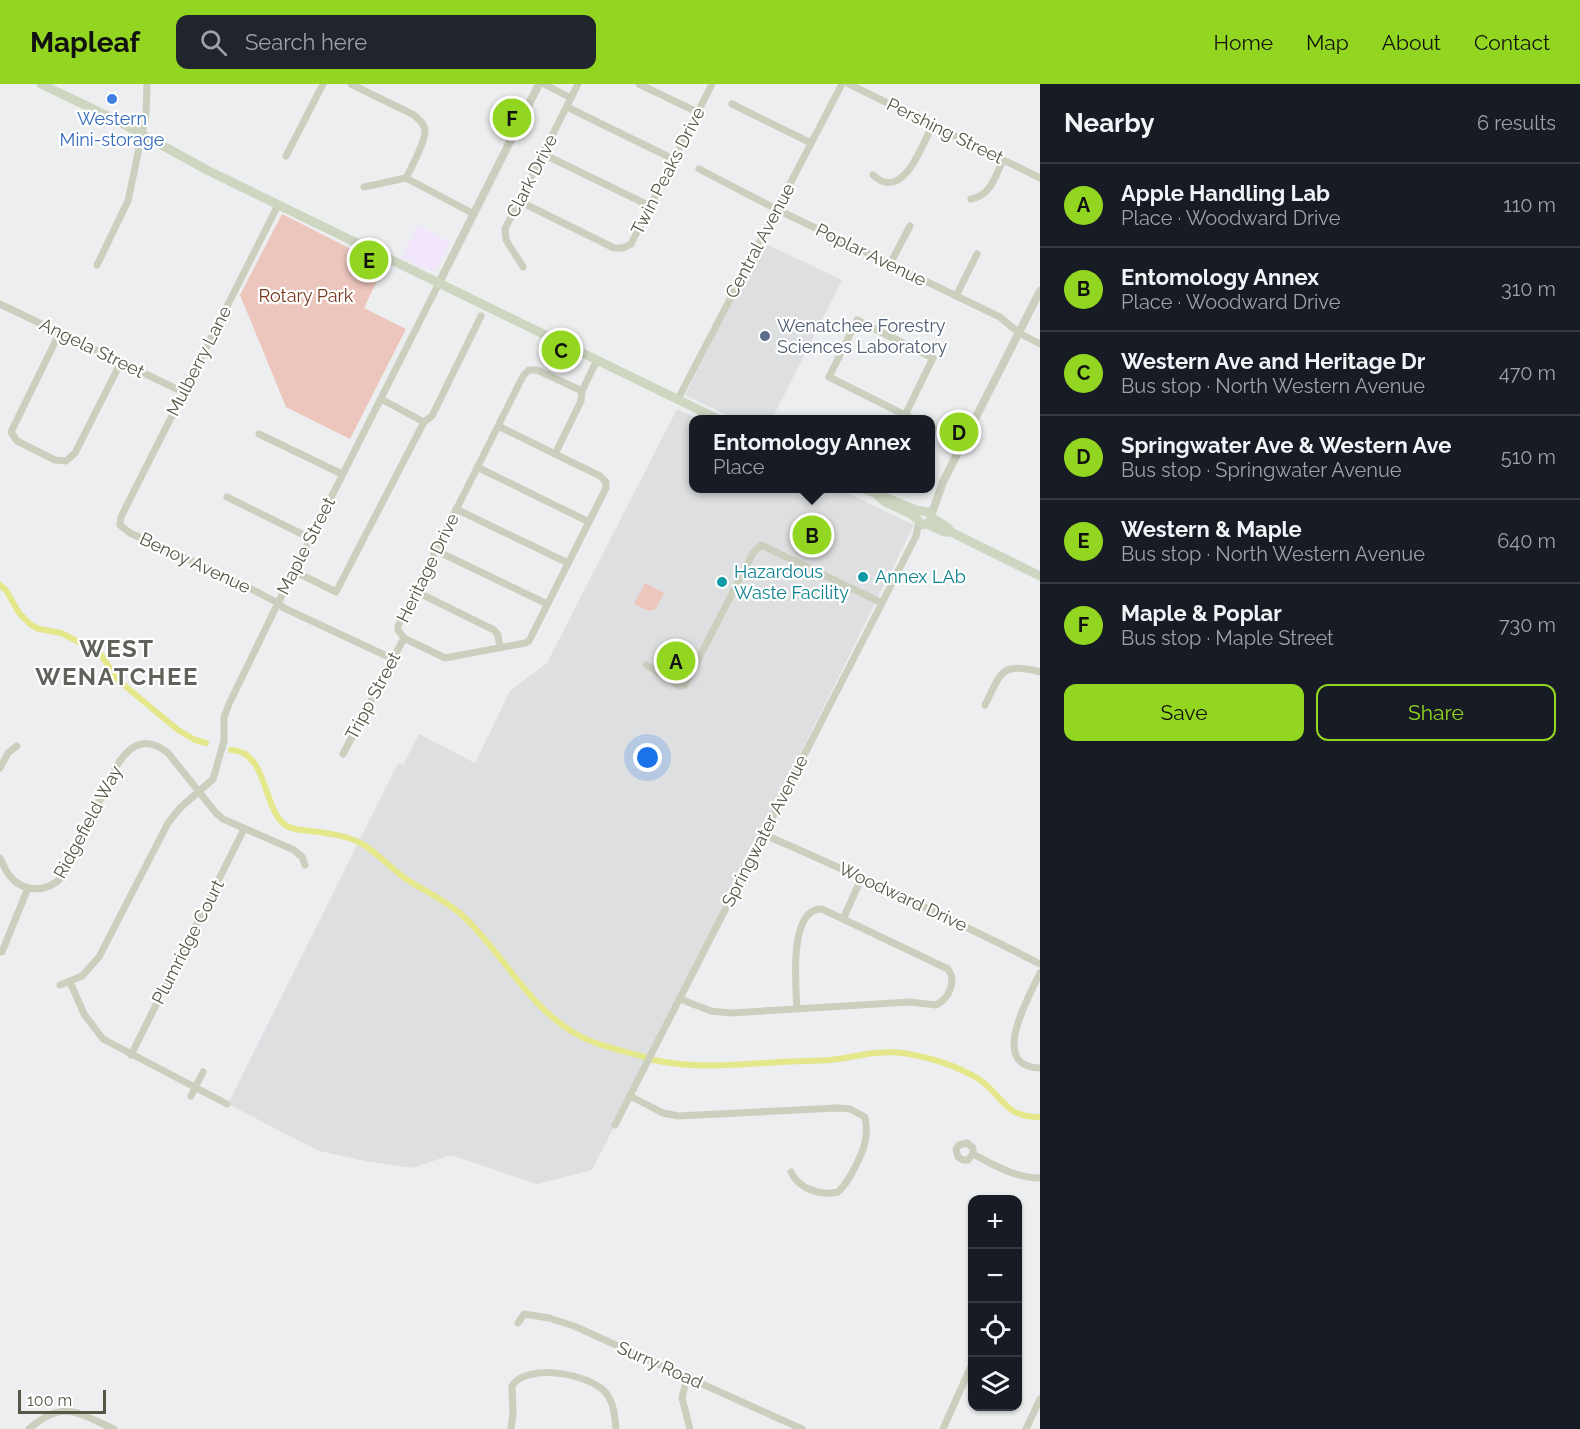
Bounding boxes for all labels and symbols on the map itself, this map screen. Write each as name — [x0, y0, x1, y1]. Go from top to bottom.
marker: Western Mini-storage — [105, 92, 119, 106]
street label: Pershing Street — [883, 93, 1007, 168]
pin: F — [492, 96, 532, 141]
street label: Twin Peaks Drive — [626, 103, 709, 238]
place label: Western Mini-storage — [60, 108, 165, 150]
street label: Clark Drive — [502, 130, 562, 221]
street label: Central Avenue — [720, 179, 799, 302]
street label: Poplar Avenue — [812, 219, 930, 291]
pin: E — [350, 238, 388, 282]
park label: Rotary Park — [259, 285, 354, 306]
street label: Mulberry Lane — [162, 302, 236, 419]
street label: Angela Street — [37, 313, 148, 382]
place label: Wenatchee Forestry Sciences Laboratory — [777, 315, 947, 357]
pin: C — [542, 328, 580, 372]
marker: Wenatchee Forestry Sciences Laboratory — [758, 329, 772, 343]
pin: D — [940, 410, 978, 454]
street label: Maple Street — [272, 494, 339, 598]
street label: Heritage Drive — [392, 509, 463, 626]
pin: B — [792, 512, 832, 558]
street label: Benoy Avenue — [136, 528, 254, 598]
place label: Hazardous Waste Facility — [734, 561, 849, 603]
place label: Annex LAb — [875, 566, 966, 587]
marker: Annex LAb — [856, 570, 870, 584]
marker: Hazardous Waste Facility — [715, 575, 729, 589]
district label: WEST WENATCHEE — [35, 634, 199, 691]
pin: A — [656, 638, 696, 684]
street label: Tripp Street — [341, 648, 404, 743]
your location — [633, 743, 662, 772]
street label: Springwater Avenue — [717, 751, 812, 910]
street label: Ridgefield Way — [49, 761, 126, 882]
street label: Woodward Drive — [836, 858, 971, 936]
street label: Plumridge Court — [147, 876, 228, 1008]
street label: Surry Road — [614, 1336, 706, 1393]
scale bar — [18, 1387, 106, 1414]

